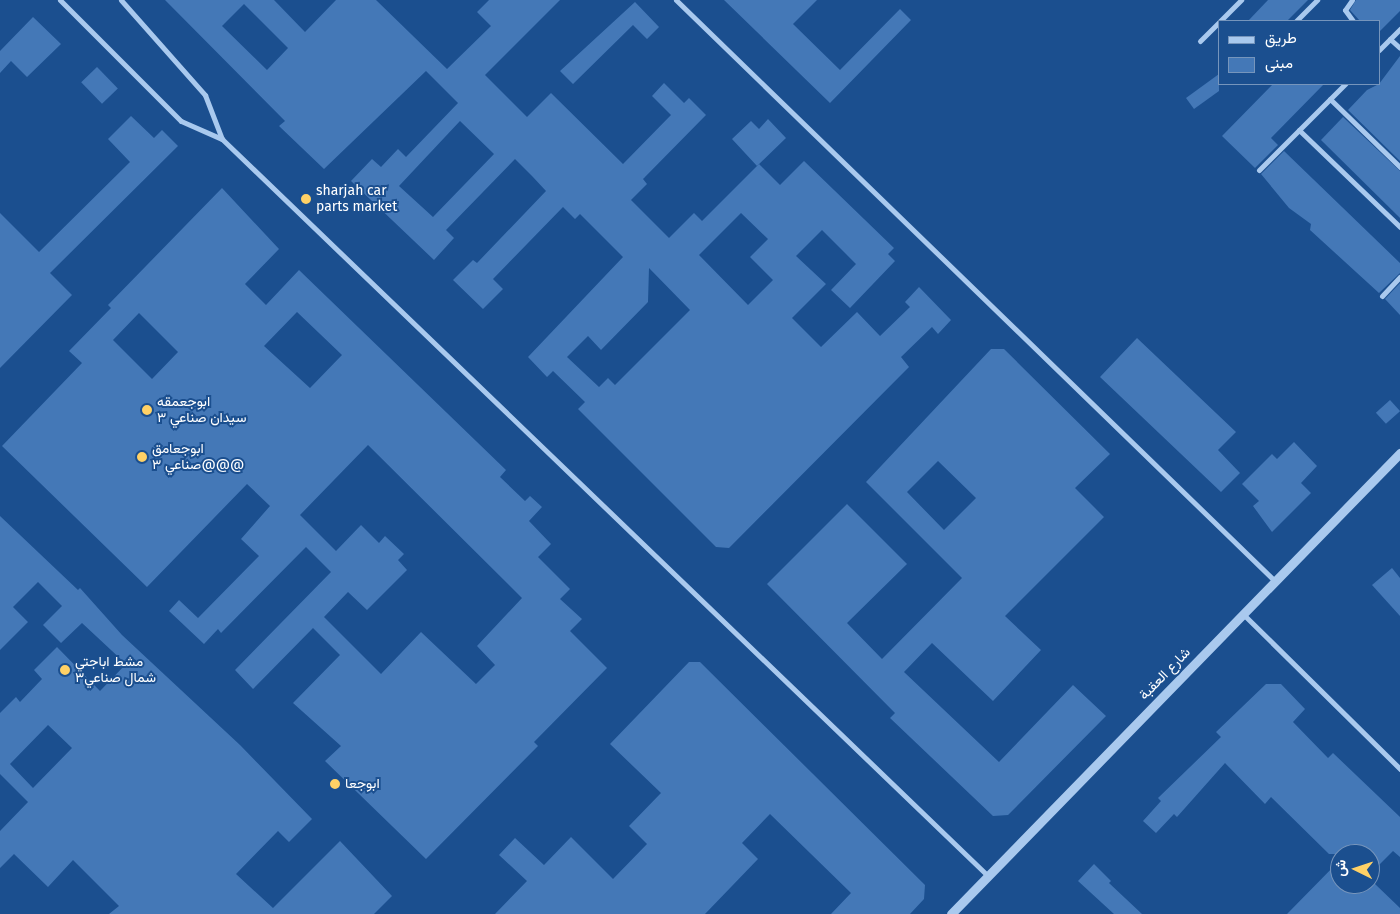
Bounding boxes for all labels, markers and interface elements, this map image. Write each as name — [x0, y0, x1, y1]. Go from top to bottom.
legend — [1218, 20, 1380, 85]
text: طريق — [1265, 29, 1297, 47]
text: مبنى — [1265, 54, 1293, 72]
place label: sharjah car parts market — [316, 183, 397, 216]
marker: sharjah car parts market — [300, 193, 312, 205]
place label: ابوجعمقه سيدان صناعي ٣ — [157, 394, 246, 427]
marker: ابوجعمقه سيدان صناعي ٣ — [141, 404, 153, 416]
place label: ابوجعامق صناعي ٣@@@ — [152, 441, 244, 474]
marker: ابوجعامق صناعي ٣@@@ — [136, 451, 148, 463]
street label: شارع العقبة — [1136, 644, 1194, 704]
place label: مشط اباجتي شمال صناعي٣ — [75, 654, 156, 686]
marker: مشط اباجتي شمال صناعي٣ — [59, 664, 71, 676]
place label: ابوجعا — [345, 776, 380, 792]
marker: ابوجعا — [329, 778, 341, 790]
north arrow — [1330, 844, 1380, 894]
text: ش — [1331, 859, 1350, 877]

